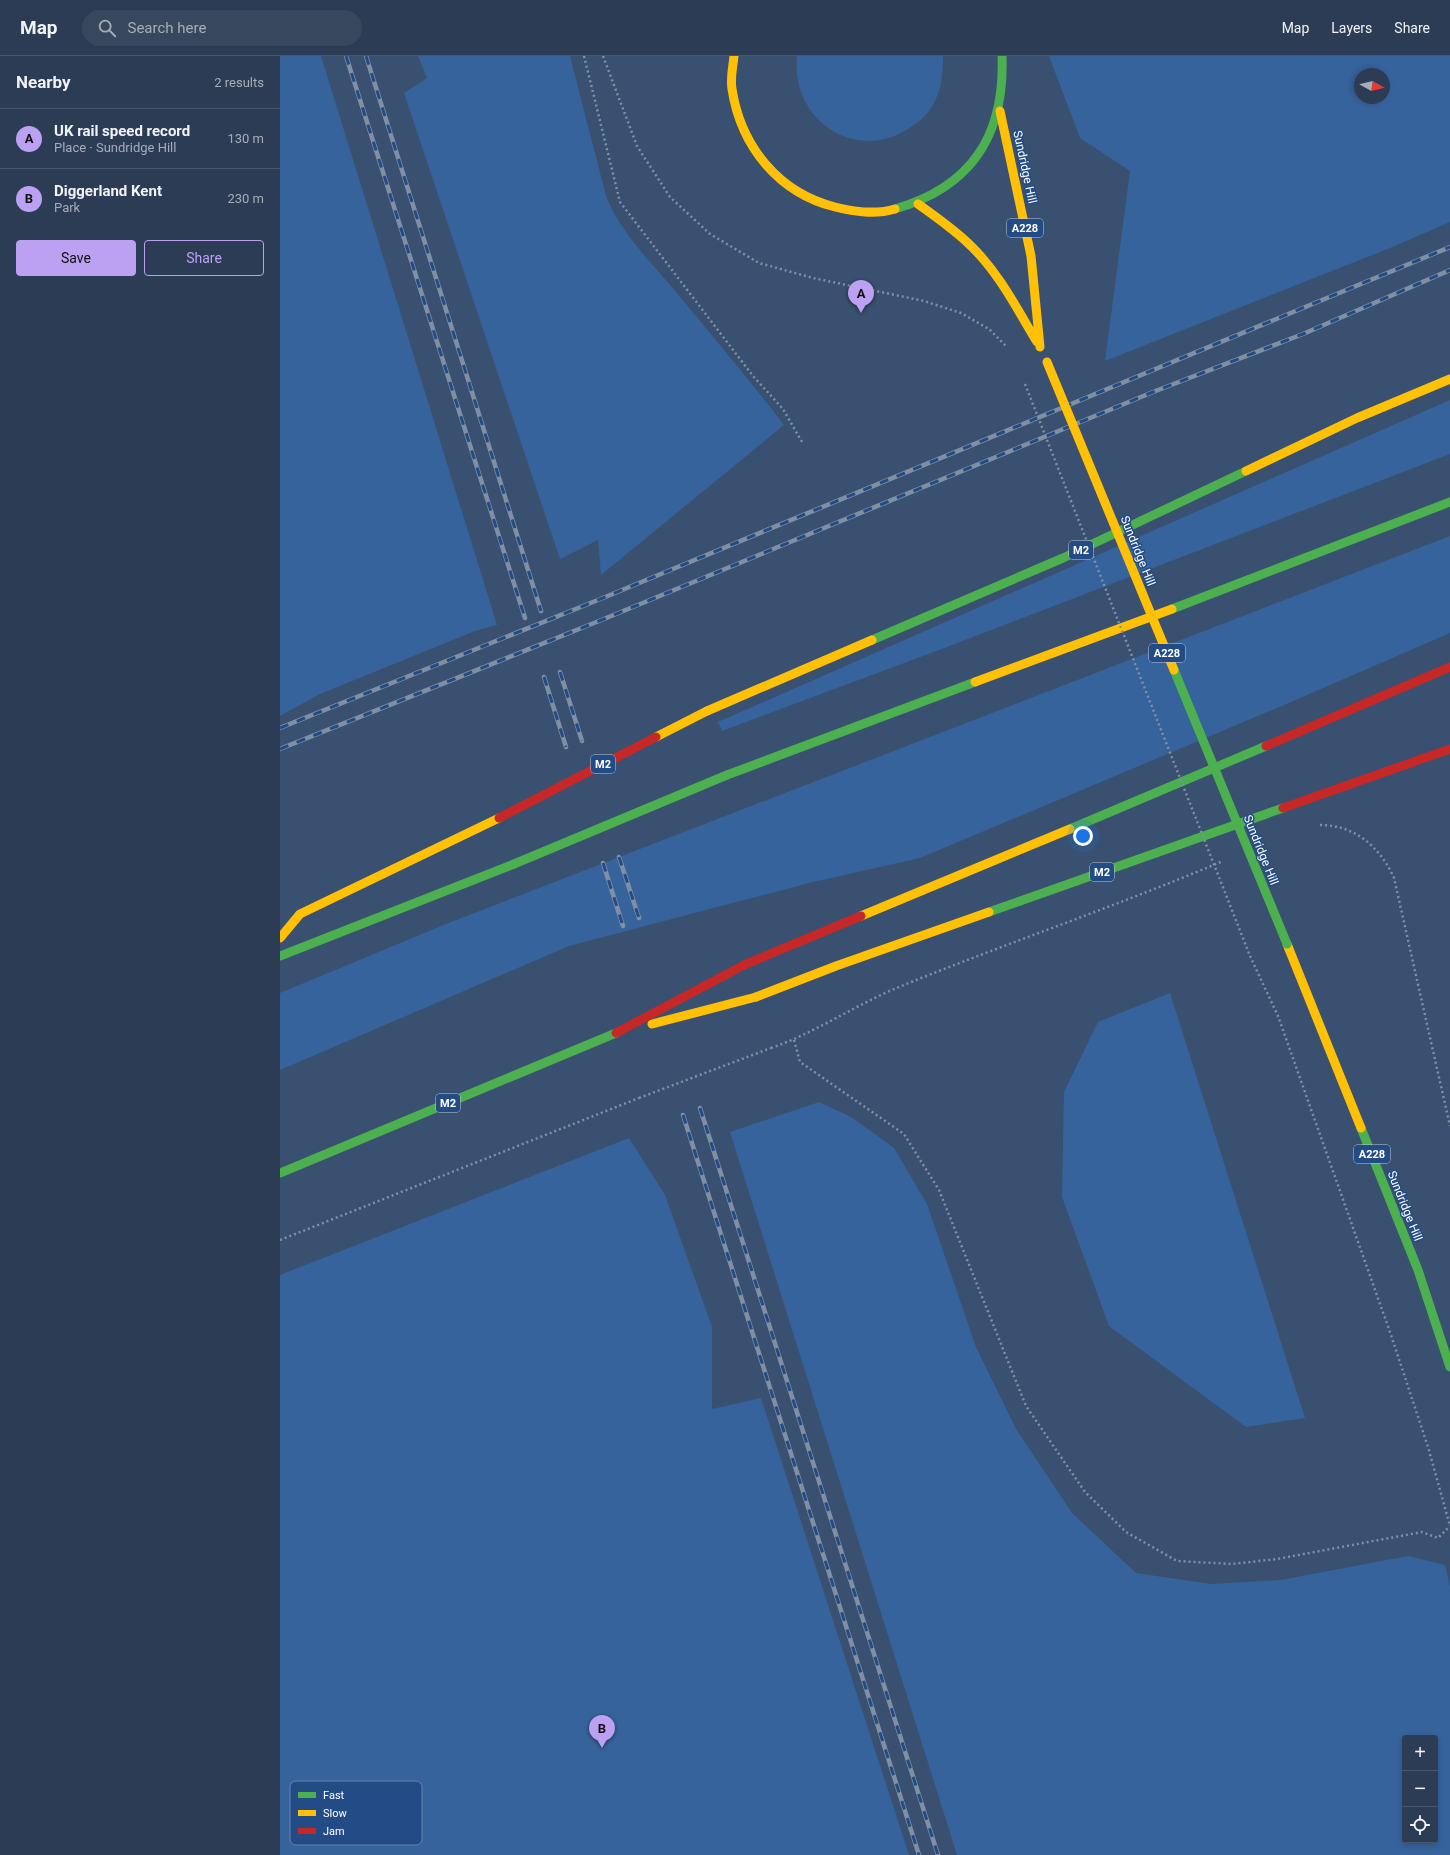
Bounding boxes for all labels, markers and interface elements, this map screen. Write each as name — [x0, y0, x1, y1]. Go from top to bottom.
search box — [82, 10, 362, 46]
text: Map — [20, 16, 58, 39]
icon: search — [96, 17, 118, 39]
text: Search here — [128, 19, 206, 37]
text: Map — [1282, 20, 1309, 36]
text: Layers — [1331, 20, 1372, 36]
text: Share — [1394, 20, 1430, 36]
north arrow — [1354, 68, 1390, 104]
text: Nearby — [16, 72, 71, 92]
text: 2 results — [214, 75, 264, 90]
text: UK rail speed record — [54, 122, 190, 140]
street label: Sundridge Hill — [1010, 129, 1040, 205]
text: A — [25, 131, 33, 146]
text: 130 m — [227, 131, 264, 146]
text: Place · Sundridge Hill — [54, 140, 176, 155]
text: Diggerland Kent — [54, 182, 162, 200]
text: B — [25, 191, 33, 206]
text: 230 m — [227, 191, 264, 206]
text: Park — [54, 200, 80, 215]
road number: A228 — [1007, 219, 1043, 237]
button: Save — [16, 240, 136, 276]
button: Share — [144, 240, 264, 276]
pin: A — [848, 280, 874, 313]
street label: Sundridge Hill — [1118, 514, 1158, 588]
road number: M2 — [1069, 541, 1093, 559]
road number: A228 — [1149, 644, 1185, 662]
road number: M2 — [591, 755, 615, 773]
street label: Sundridge Hill — [1241, 813, 1281, 887]
your location — [1073, 826, 1093, 846]
road number: M2 — [1090, 863, 1114, 881]
road number: M2 — [436, 1094, 460, 1112]
road number: A228 — [1354, 1145, 1390, 1163]
street label: Sundridge Hill — [1385, 1169, 1425, 1243]
pin: B — [589, 1715, 615, 1748]
map controls — [1402, 1735, 1438, 1843]
button: + — [1402, 1735, 1438, 1771]
button: − — [1402, 1771, 1438, 1807]
legend — [290, 1781, 422, 1845]
text: Fast — [323, 1789, 345, 1802]
text: Slow — [323, 1807, 347, 1820]
button: locate — [1402, 1807, 1438, 1843]
text: Jam — [323, 1825, 345, 1838]

